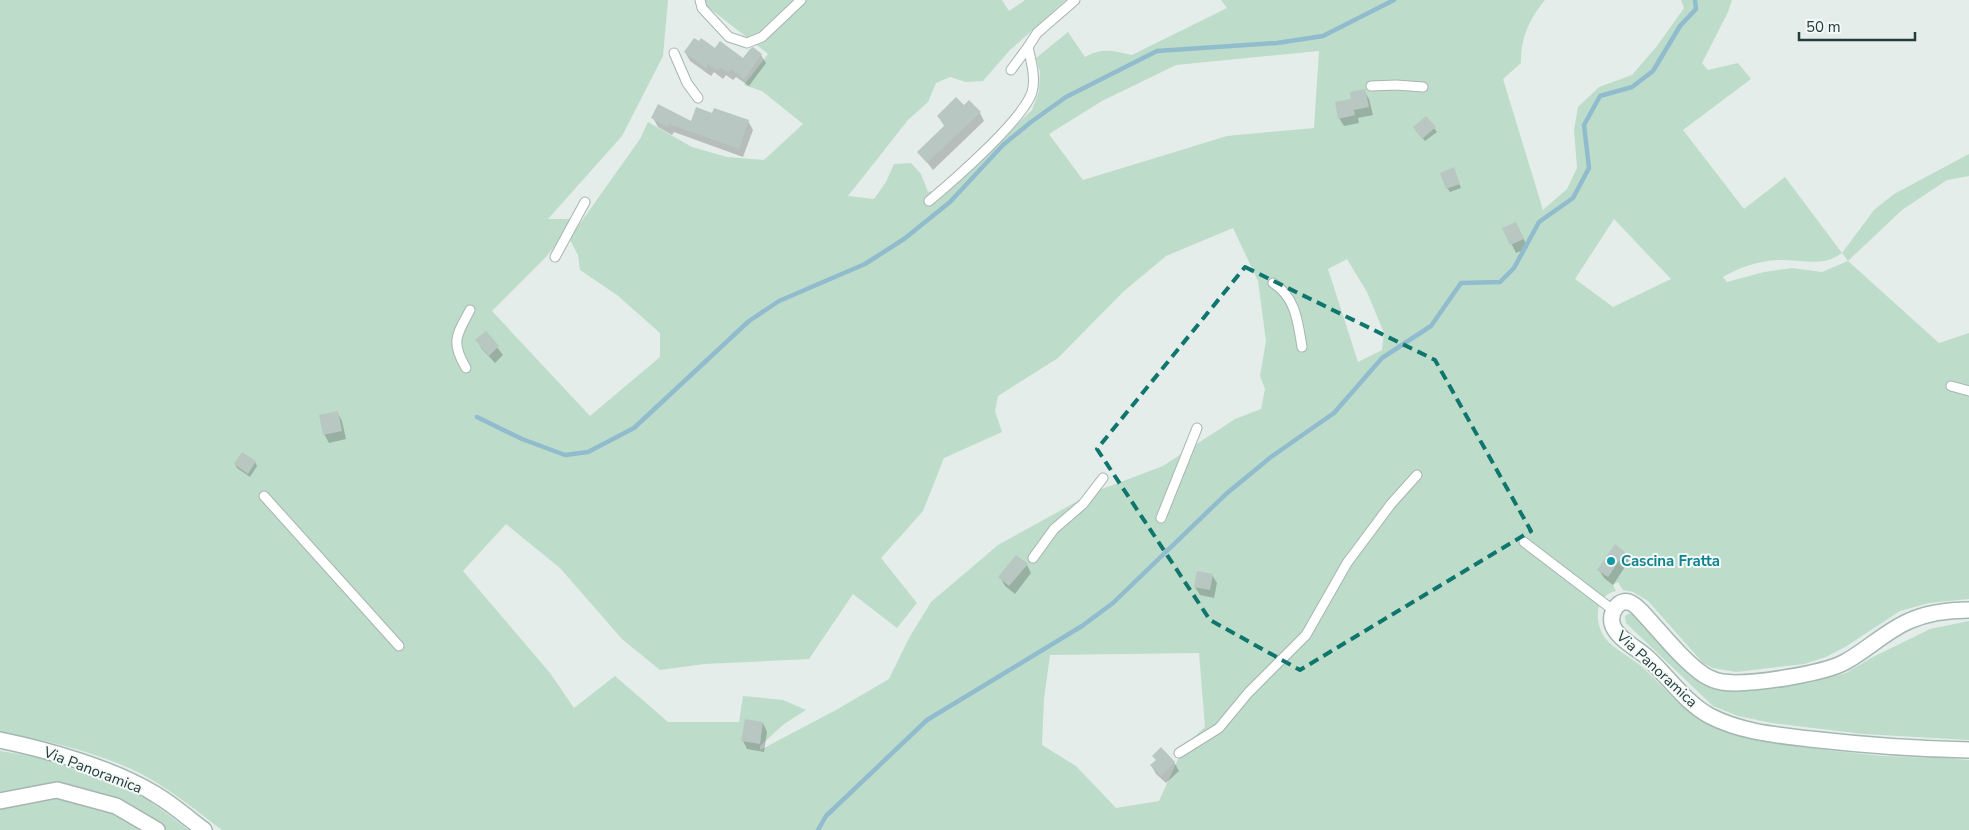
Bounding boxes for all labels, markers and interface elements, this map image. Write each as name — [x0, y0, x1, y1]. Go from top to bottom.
scale bar — [1799, 10, 1915, 42]
text: 50 m — [1806, 17, 1841, 37]
place label: Cascina Fratta — [1621, 551, 1720, 571]
marker: Cascina Fratta — [1605, 555, 1617, 567]
street label: Via Panoramica — [1611, 626, 1702, 712]
street label: Via Panoramica — [40, 742, 145, 798]

